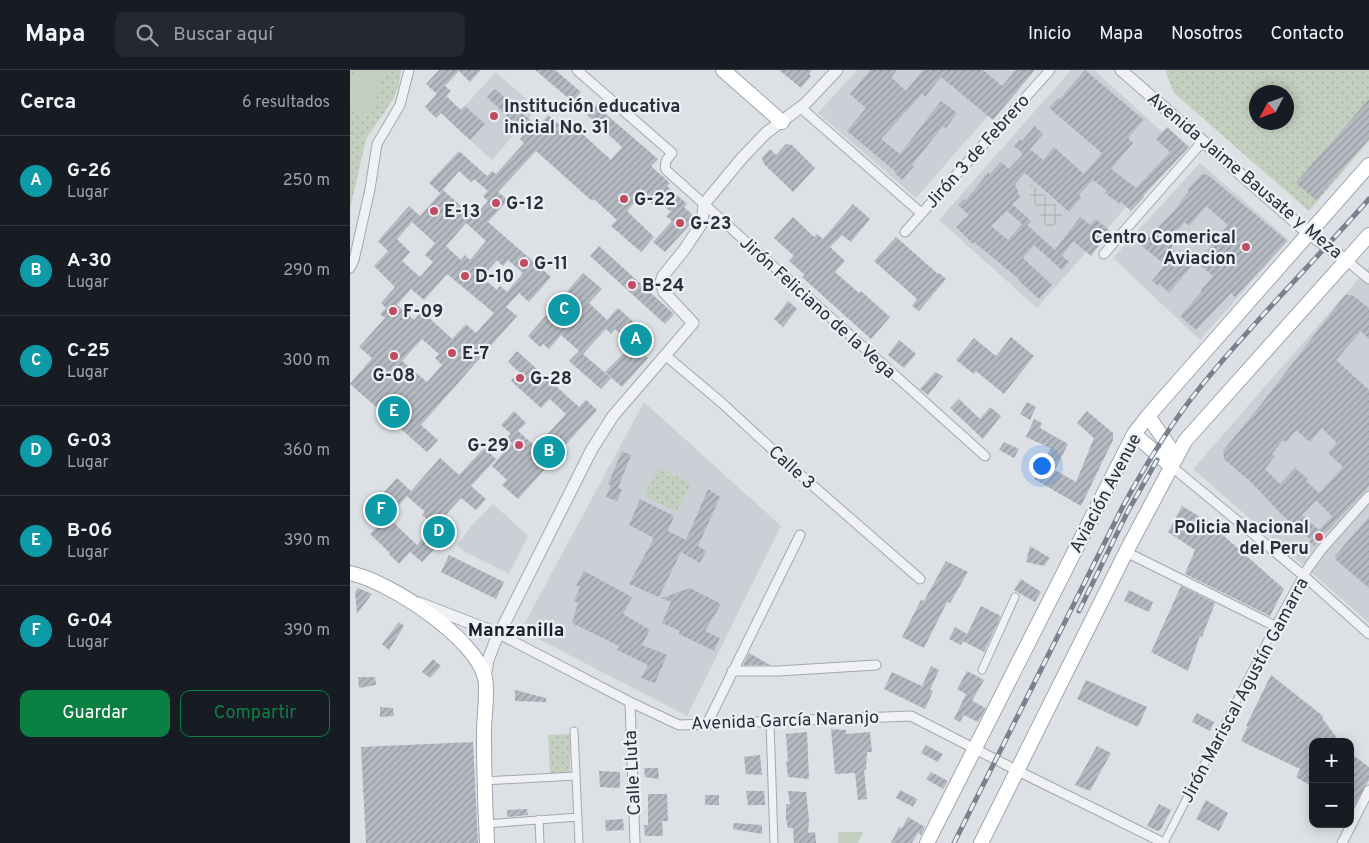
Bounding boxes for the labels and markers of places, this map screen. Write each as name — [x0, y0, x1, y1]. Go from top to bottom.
place label: Institución educativa inicial No. 31 — [504, 96, 680, 140]
marker: Institución educativa inicial No. 31 — [488, 110, 500, 122]
place label: G-22 — [634, 189, 676, 212]
place label: G-12 — [506, 193, 544, 216]
marker: G-22 — [618, 193, 630, 205]
marker: G-12 — [490, 197, 502, 209]
place label: E-13 — [444, 201, 480, 224]
marker: E-13 — [428, 205, 440, 217]
place label: G-23 — [690, 213, 732, 236]
marker: G-23 — [674, 217, 686, 229]
place label: Centro Comerical Aviacion — [1091, 227, 1236, 271]
marker: Centro Comerical Aviacion — [1240, 241, 1252, 253]
place label: G-11 — [534, 253, 568, 276]
marker: G-11 — [518, 257, 530, 269]
place label: D-10 — [475, 266, 514, 289]
marker: D-10 — [459, 270, 471, 282]
place label: B-24 — [642, 275, 684, 298]
marker: B-24 — [626, 279, 638, 291]
pin: C — [548, 291, 580, 329]
place label: F-09 — [403, 301, 443, 324]
marker: F-09 — [387, 305, 399, 317]
pin: A — [620, 321, 652, 359]
place label: E-7 — [462, 343, 489, 366]
marker: E-7 — [446, 347, 458, 359]
marker: G-08 — [388, 350, 400, 362]
place label: G-08 — [373, 365, 415, 388]
place label: G-28 — [530, 368, 572, 391]
marker: G-28 — [514, 372, 526, 384]
pin: E — [378, 393, 410, 431]
pin: B — [533, 433, 565, 471]
place label: G-29 — [467, 435, 509, 458]
marker: G-29 — [513, 439, 525, 451]
pin: F — [365, 491, 397, 529]
pin: D — [423, 513, 455, 551]
place label: Policia Nacional del Peru — [1174, 517, 1309, 561]
marker: Policia Nacional del Peru — [1313, 531, 1325, 543]

